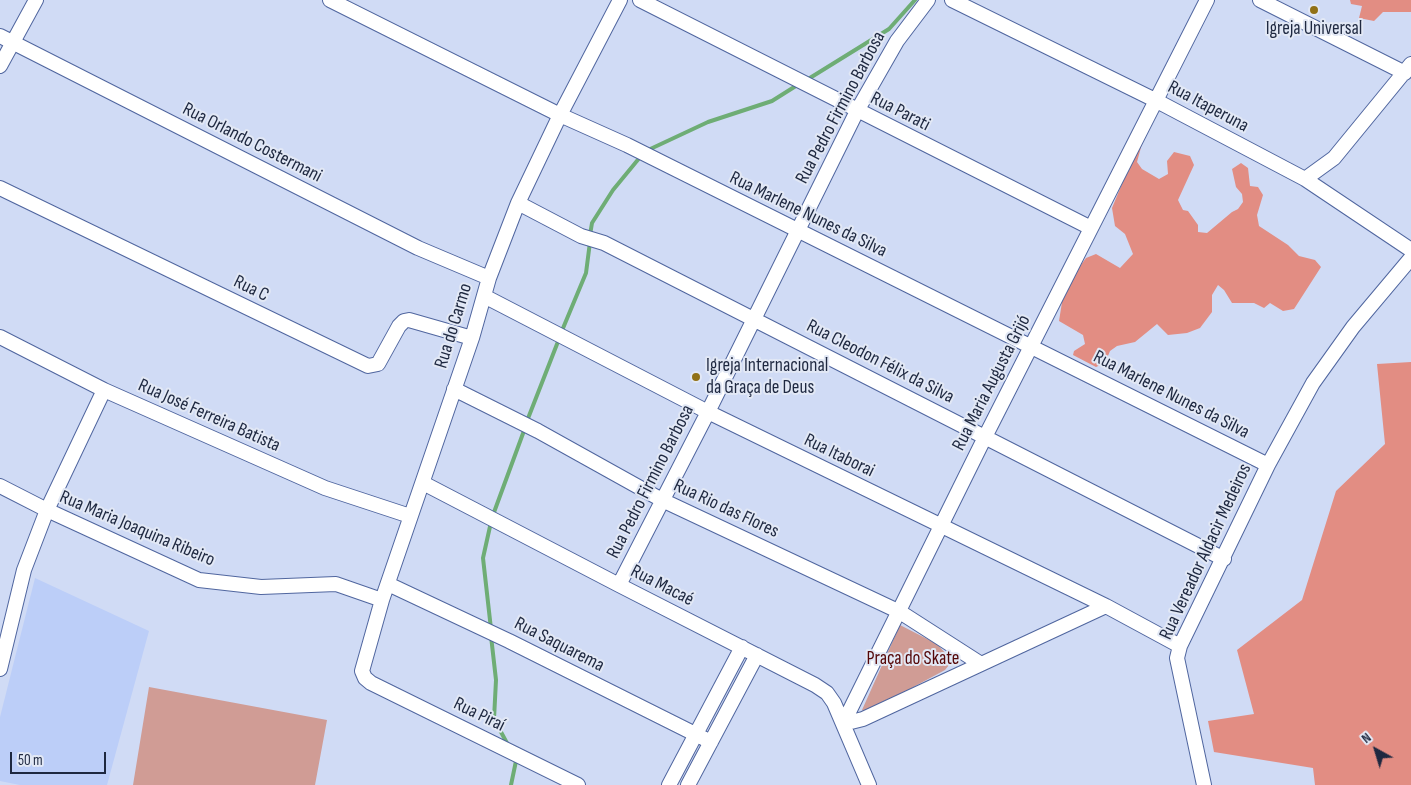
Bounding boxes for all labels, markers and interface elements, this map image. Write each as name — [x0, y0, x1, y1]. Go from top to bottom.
marker: Igreja Universal — [1308, 4, 1320, 16]
place label: Igreja Universal — [1266, 18, 1362, 40]
street label: Rua Pedro Firmino Barbosa — [791, 28, 891, 188]
street label: Rua Itaperuna — [1164, 76, 1252, 138]
street label: Rua Parati — [866, 87, 934, 137]
street label: Rua Orlando Costermani — [179, 98, 325, 188]
street label: Rua Marlene Nunes da Silva — [726, 167, 890, 263]
street label: Rua C — [230, 271, 272, 307]
street label: Rua do Carmo — [430, 281, 478, 371]
street label: Rua Maria Augusta Grijó — [948, 311, 1036, 455]
street label: Rua Cleodon Félix da Silva — [803, 315, 957, 409]
street label: Rua Marlene Nunes da Silva — [1089, 346, 1253, 444]
place label: Igreja Internacional da Graça de Deus — [706, 355, 828, 399]
marker: Igreja Internacional da Graça de Deus — [690, 371, 702, 383]
street label: Rua José Ferreira Batista — [134, 374, 284, 458]
street label: Rua Pedro Firmino Barbosa — [602, 402, 700, 562]
street label: Rua Itaborai — [800, 429, 878, 483]
street label: Rua Vereador Aldacir Medeiros — [1155, 460, 1257, 644]
street label: Rua Rio das Flores — [670, 475, 782, 543]
street label: Rua Maria Joaquina Ribeiro — [56, 486, 218, 572]
street label: Rua Macaé — [627, 560, 697, 612]
street label: Rua Saquarema — [510, 613, 608, 677]
park label: Praça do Skate — [867, 648, 959, 670]
street label: Rua Piraí — [449, 693, 509, 737]
north arrow — [1351, 725, 1401, 775]
text: N — [1358, 729, 1374, 747]
scale bar — [12, 742, 109, 774]
text: 50 m — [18, 751, 43, 770]

